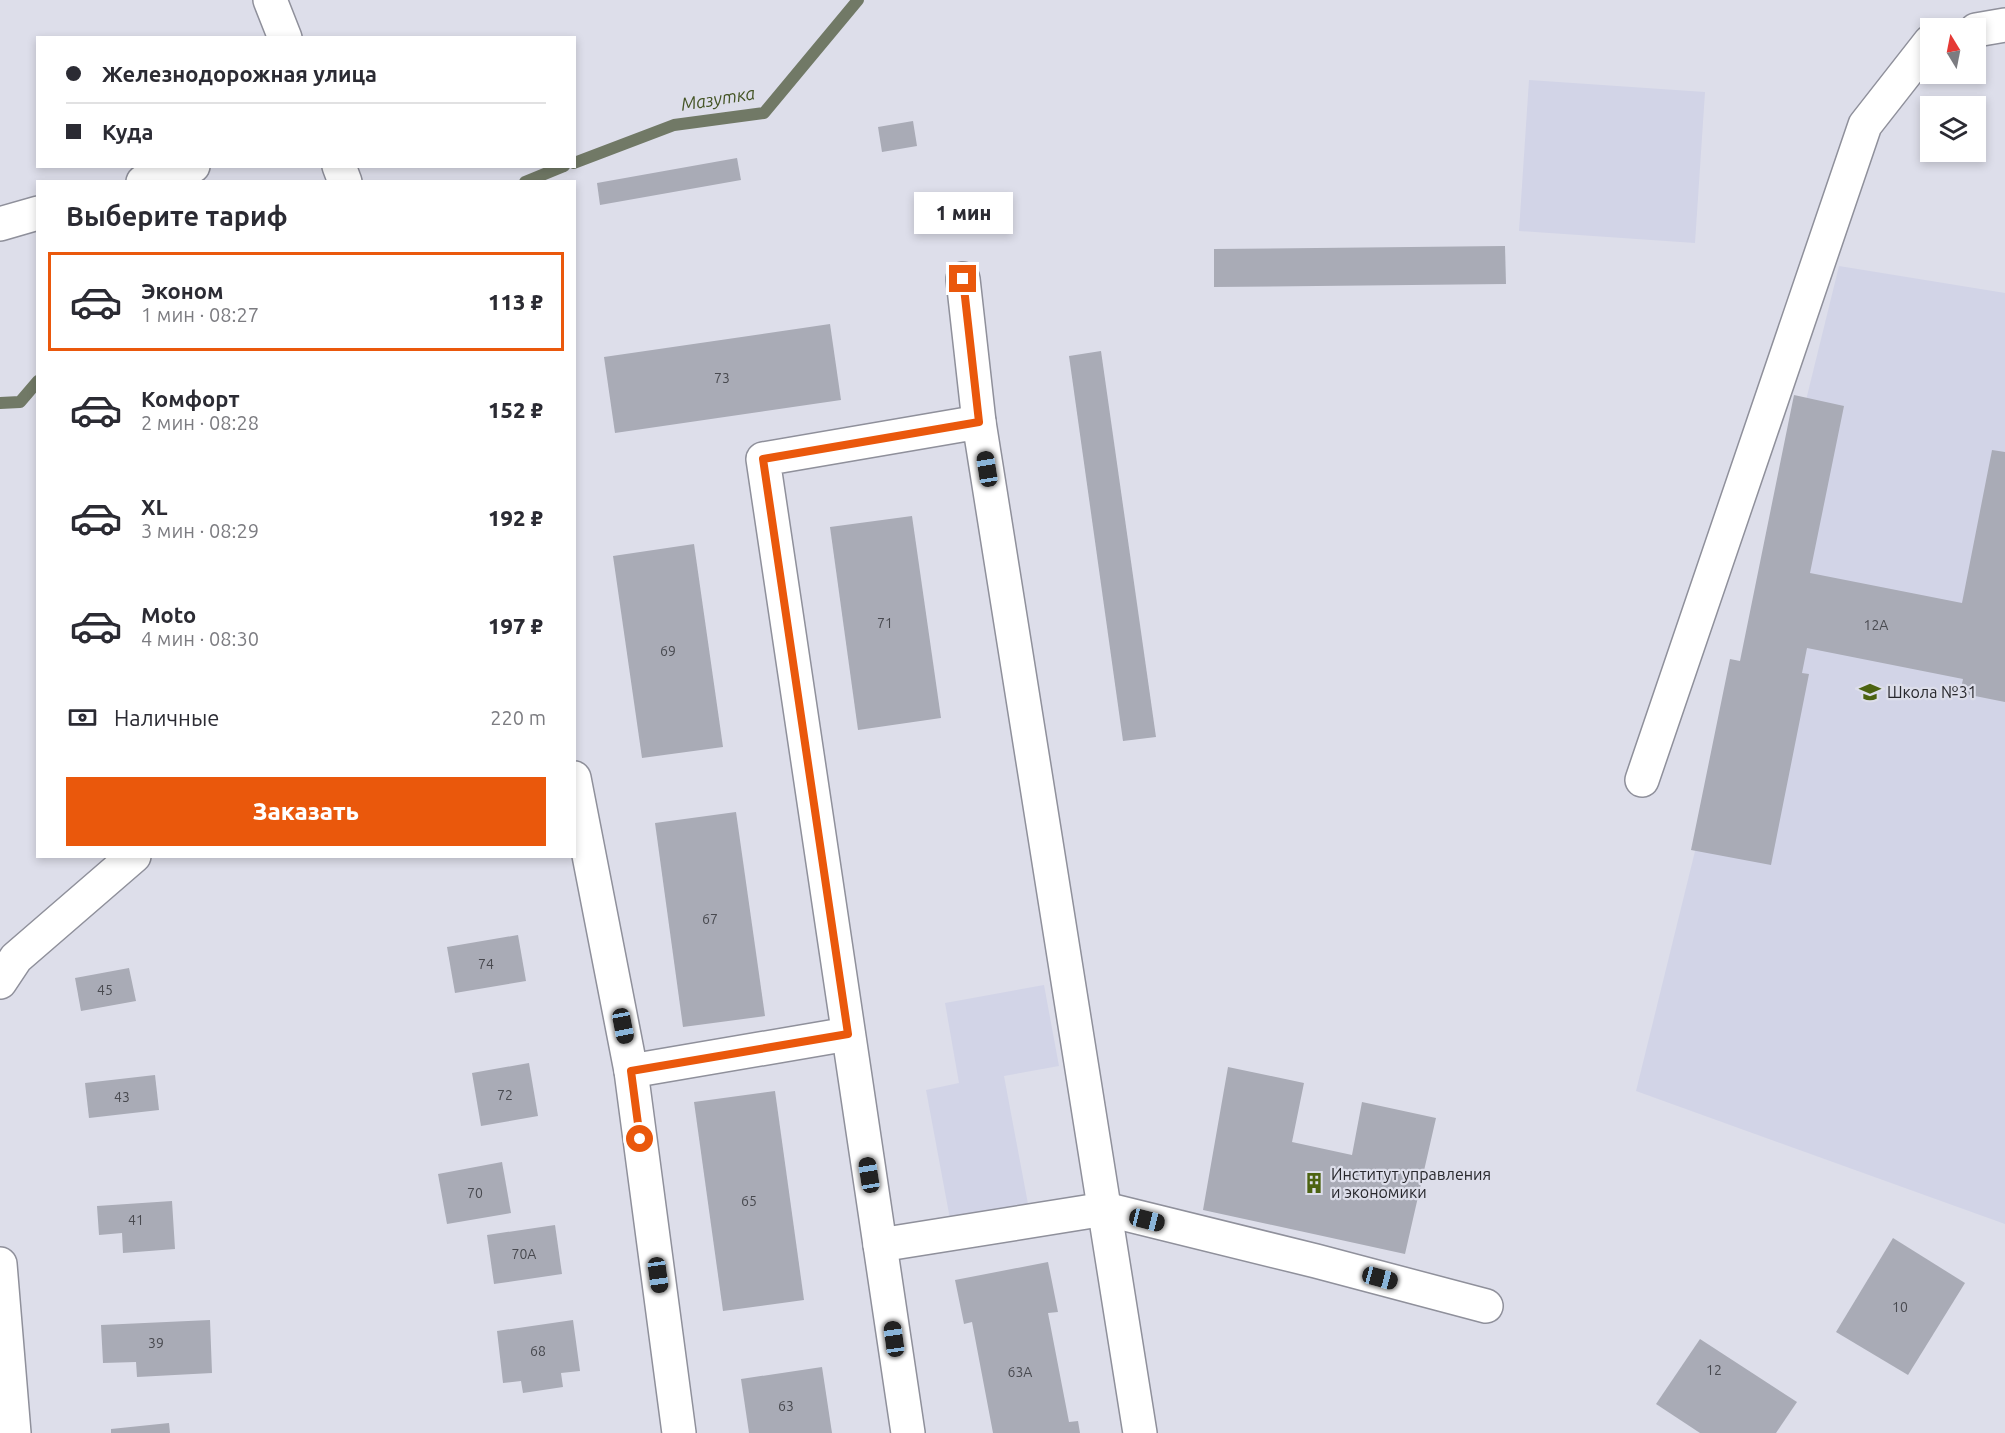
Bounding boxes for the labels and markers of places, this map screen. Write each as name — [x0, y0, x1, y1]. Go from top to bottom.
school or university icon: Школа №31 — [1858, 680, 1882, 704]
place label: Школа №31 — [1887, 683, 1977, 701]
place label: Институт управления и экономики — [1331, 1165, 1491, 1201]
building icon: Институт управления и экономики — [1302, 1171, 1326, 1195]

